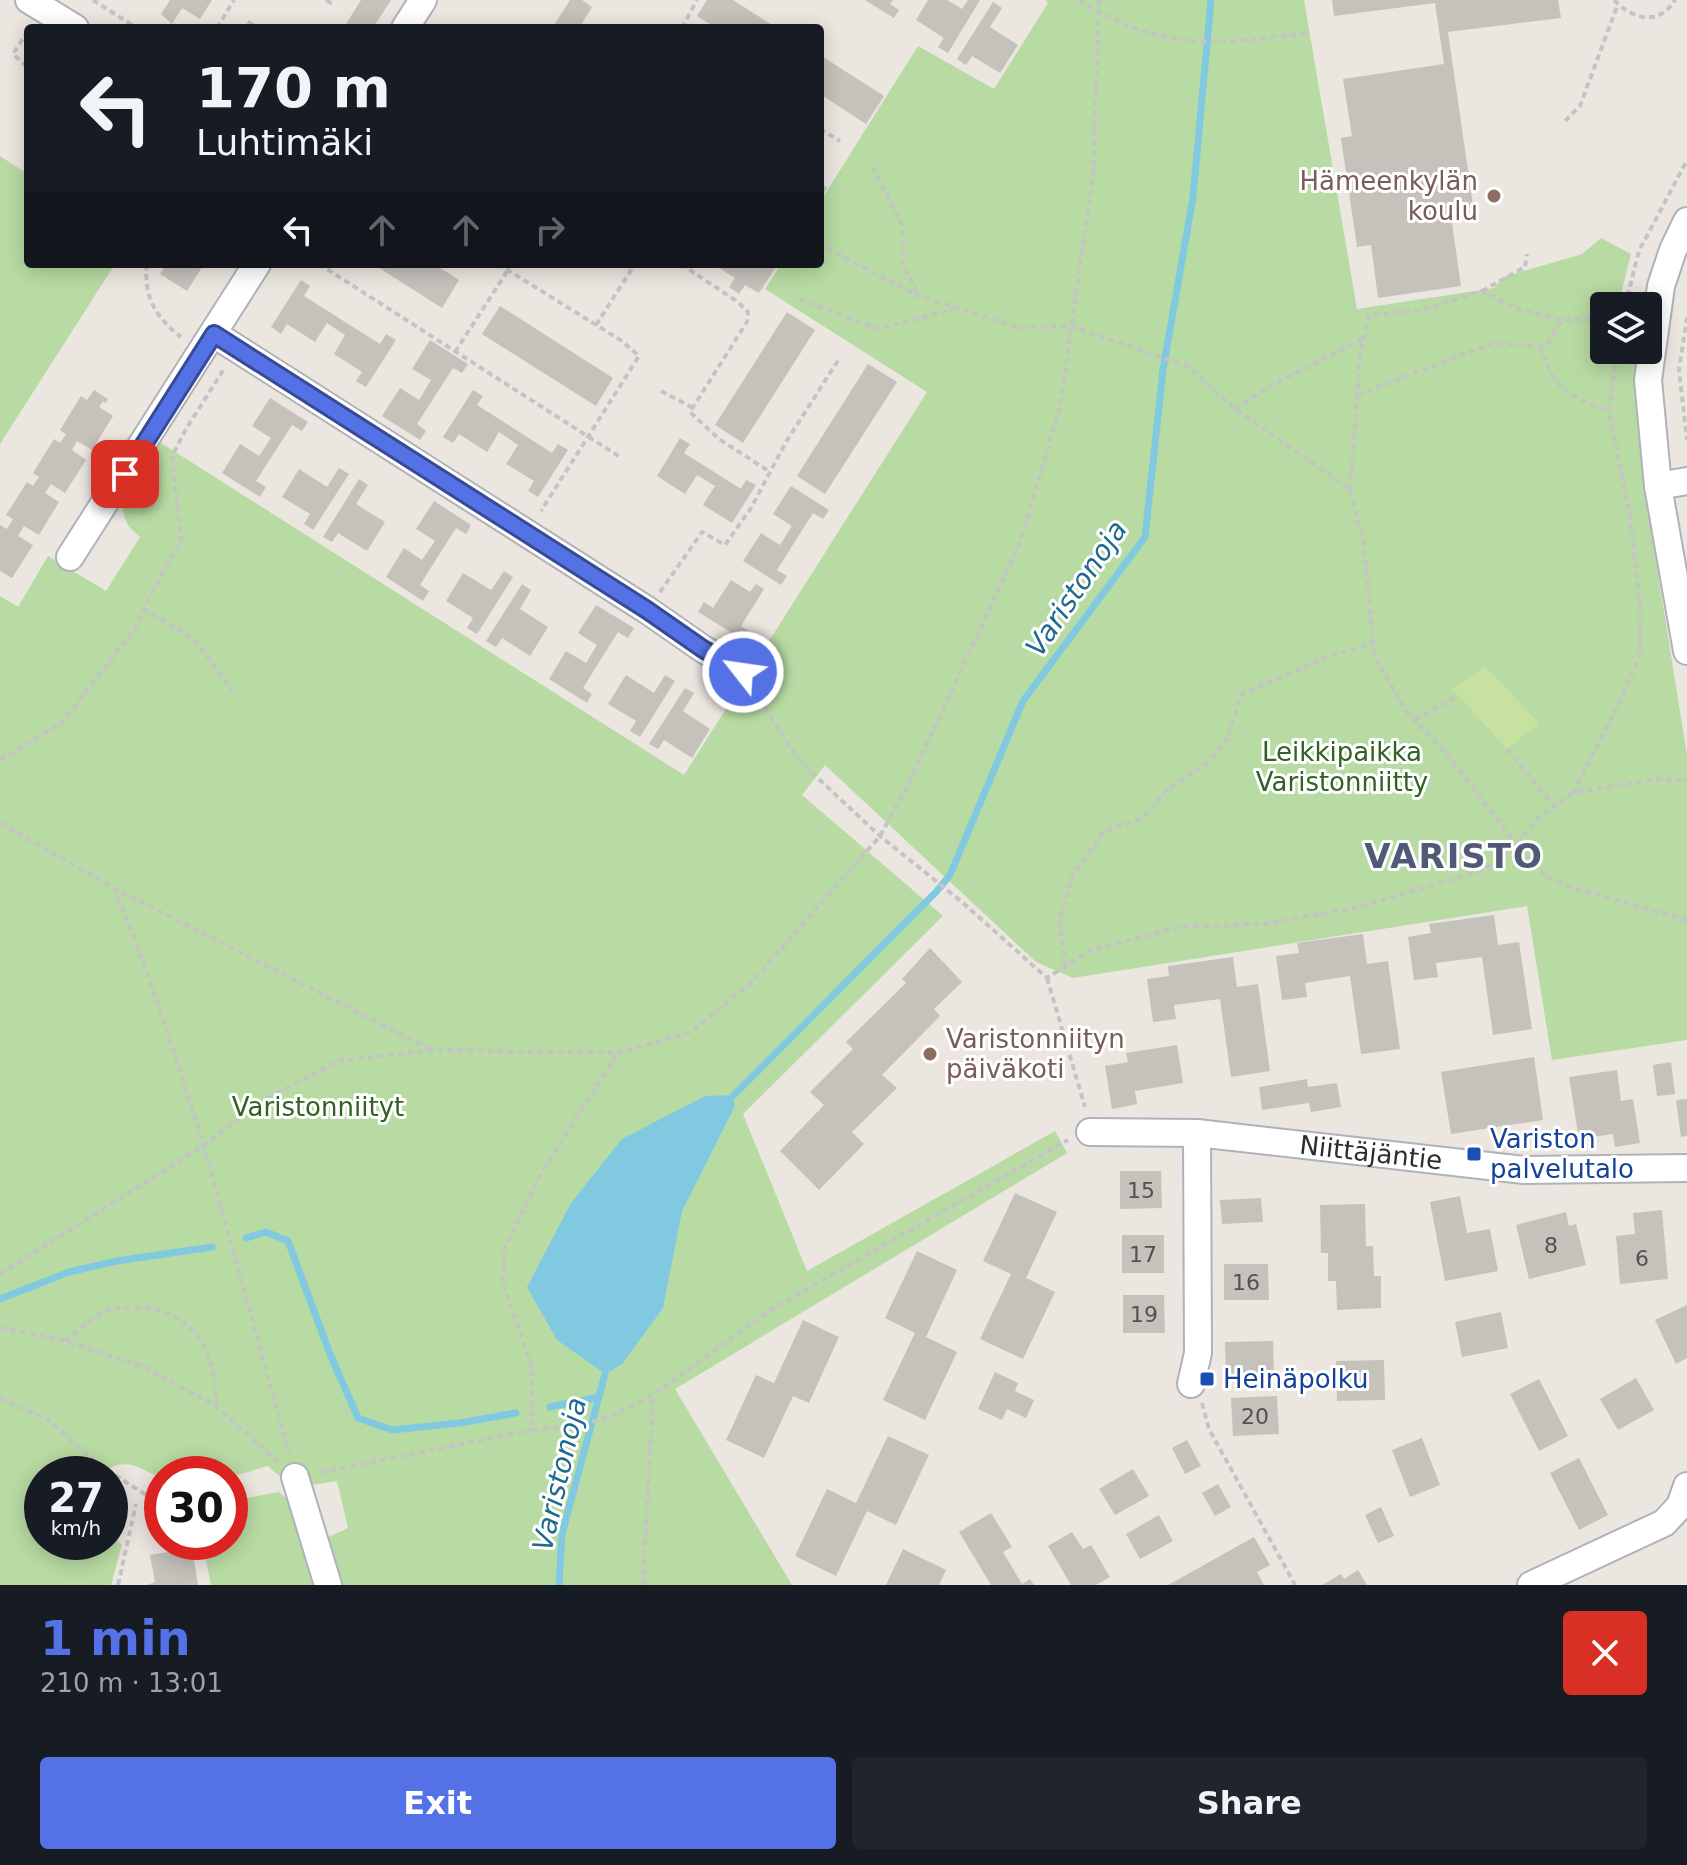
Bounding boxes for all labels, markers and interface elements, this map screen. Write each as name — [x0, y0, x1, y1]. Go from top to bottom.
text: 170 m — [196, 55, 391, 120]
icon: left — [64, 56, 168, 160]
text: Luhtimäki — [196, 122, 373, 163]
place label: Hämeenkylän koulu — [1300, 166, 1478, 226]
marker: Hämeenkylän koulu — [1485, 187, 1503, 205]
icon: left — [276, 208, 320, 252]
icon: ahead — [360, 208, 404, 252]
icon: ahead — [444, 208, 488, 252]
icon: right — [528, 208, 572, 252]
map controls — [1590, 292, 1662, 364]
button: layers — [1590, 292, 1662, 364]
pin — [91, 440, 159, 508]
icon: arrive — [103, 452, 147, 496]
water label: Varistonoja — [1019, 514, 1134, 662]
position arrow — [701, 630, 785, 714]
park label: Leikkipaikka Varistonniitty — [1256, 737, 1428, 797]
district label: VARISTO — [1364, 836, 1544, 876]
place label: Varistonniityn päiväkoti — [946, 1024, 1125, 1084]
marker: Varistonniityn päiväkoti — [921, 1045, 939, 1063]
park label: Varistonniityt — [232, 1092, 404, 1122]
place label: Variston palvelutalo — [1490, 1124, 1634, 1184]
street label: Niittäjäntie — [1298, 1130, 1444, 1176]
marker: Variston palvelutalo — [1465, 1145, 1483, 1163]
house number: 15 — [1127, 1178, 1155, 1203]
house number: 8 — [1544, 1233, 1558, 1258]
house number: 17 — [1129, 1242, 1157, 1267]
house number: 6 — [1635, 1246, 1649, 1271]
house number: 16 — [1232, 1270, 1260, 1295]
house number: 19 — [1130, 1302, 1158, 1327]
place label: Heinäpolku — [1223, 1364, 1369, 1394]
marker: Heinäpolku — [1198, 1370, 1216, 1388]
water label: Varistonoja — [526, 1394, 593, 1554]
house number: 20 — [1241, 1404, 1269, 1429]
speed limit sign: 30 — [144, 1456, 248, 1560]
text: 27 — [48, 1475, 104, 1521]
text: km/h — [51, 1516, 101, 1540]
text: 1 min — [40, 1610, 191, 1666]
button: close — [1563, 1611, 1647, 1695]
text: 210 m · 13:01 — [40, 1668, 223, 1698]
button: Exit — [40, 1757, 836, 1849]
button: Share — [852, 1757, 1647, 1849]

